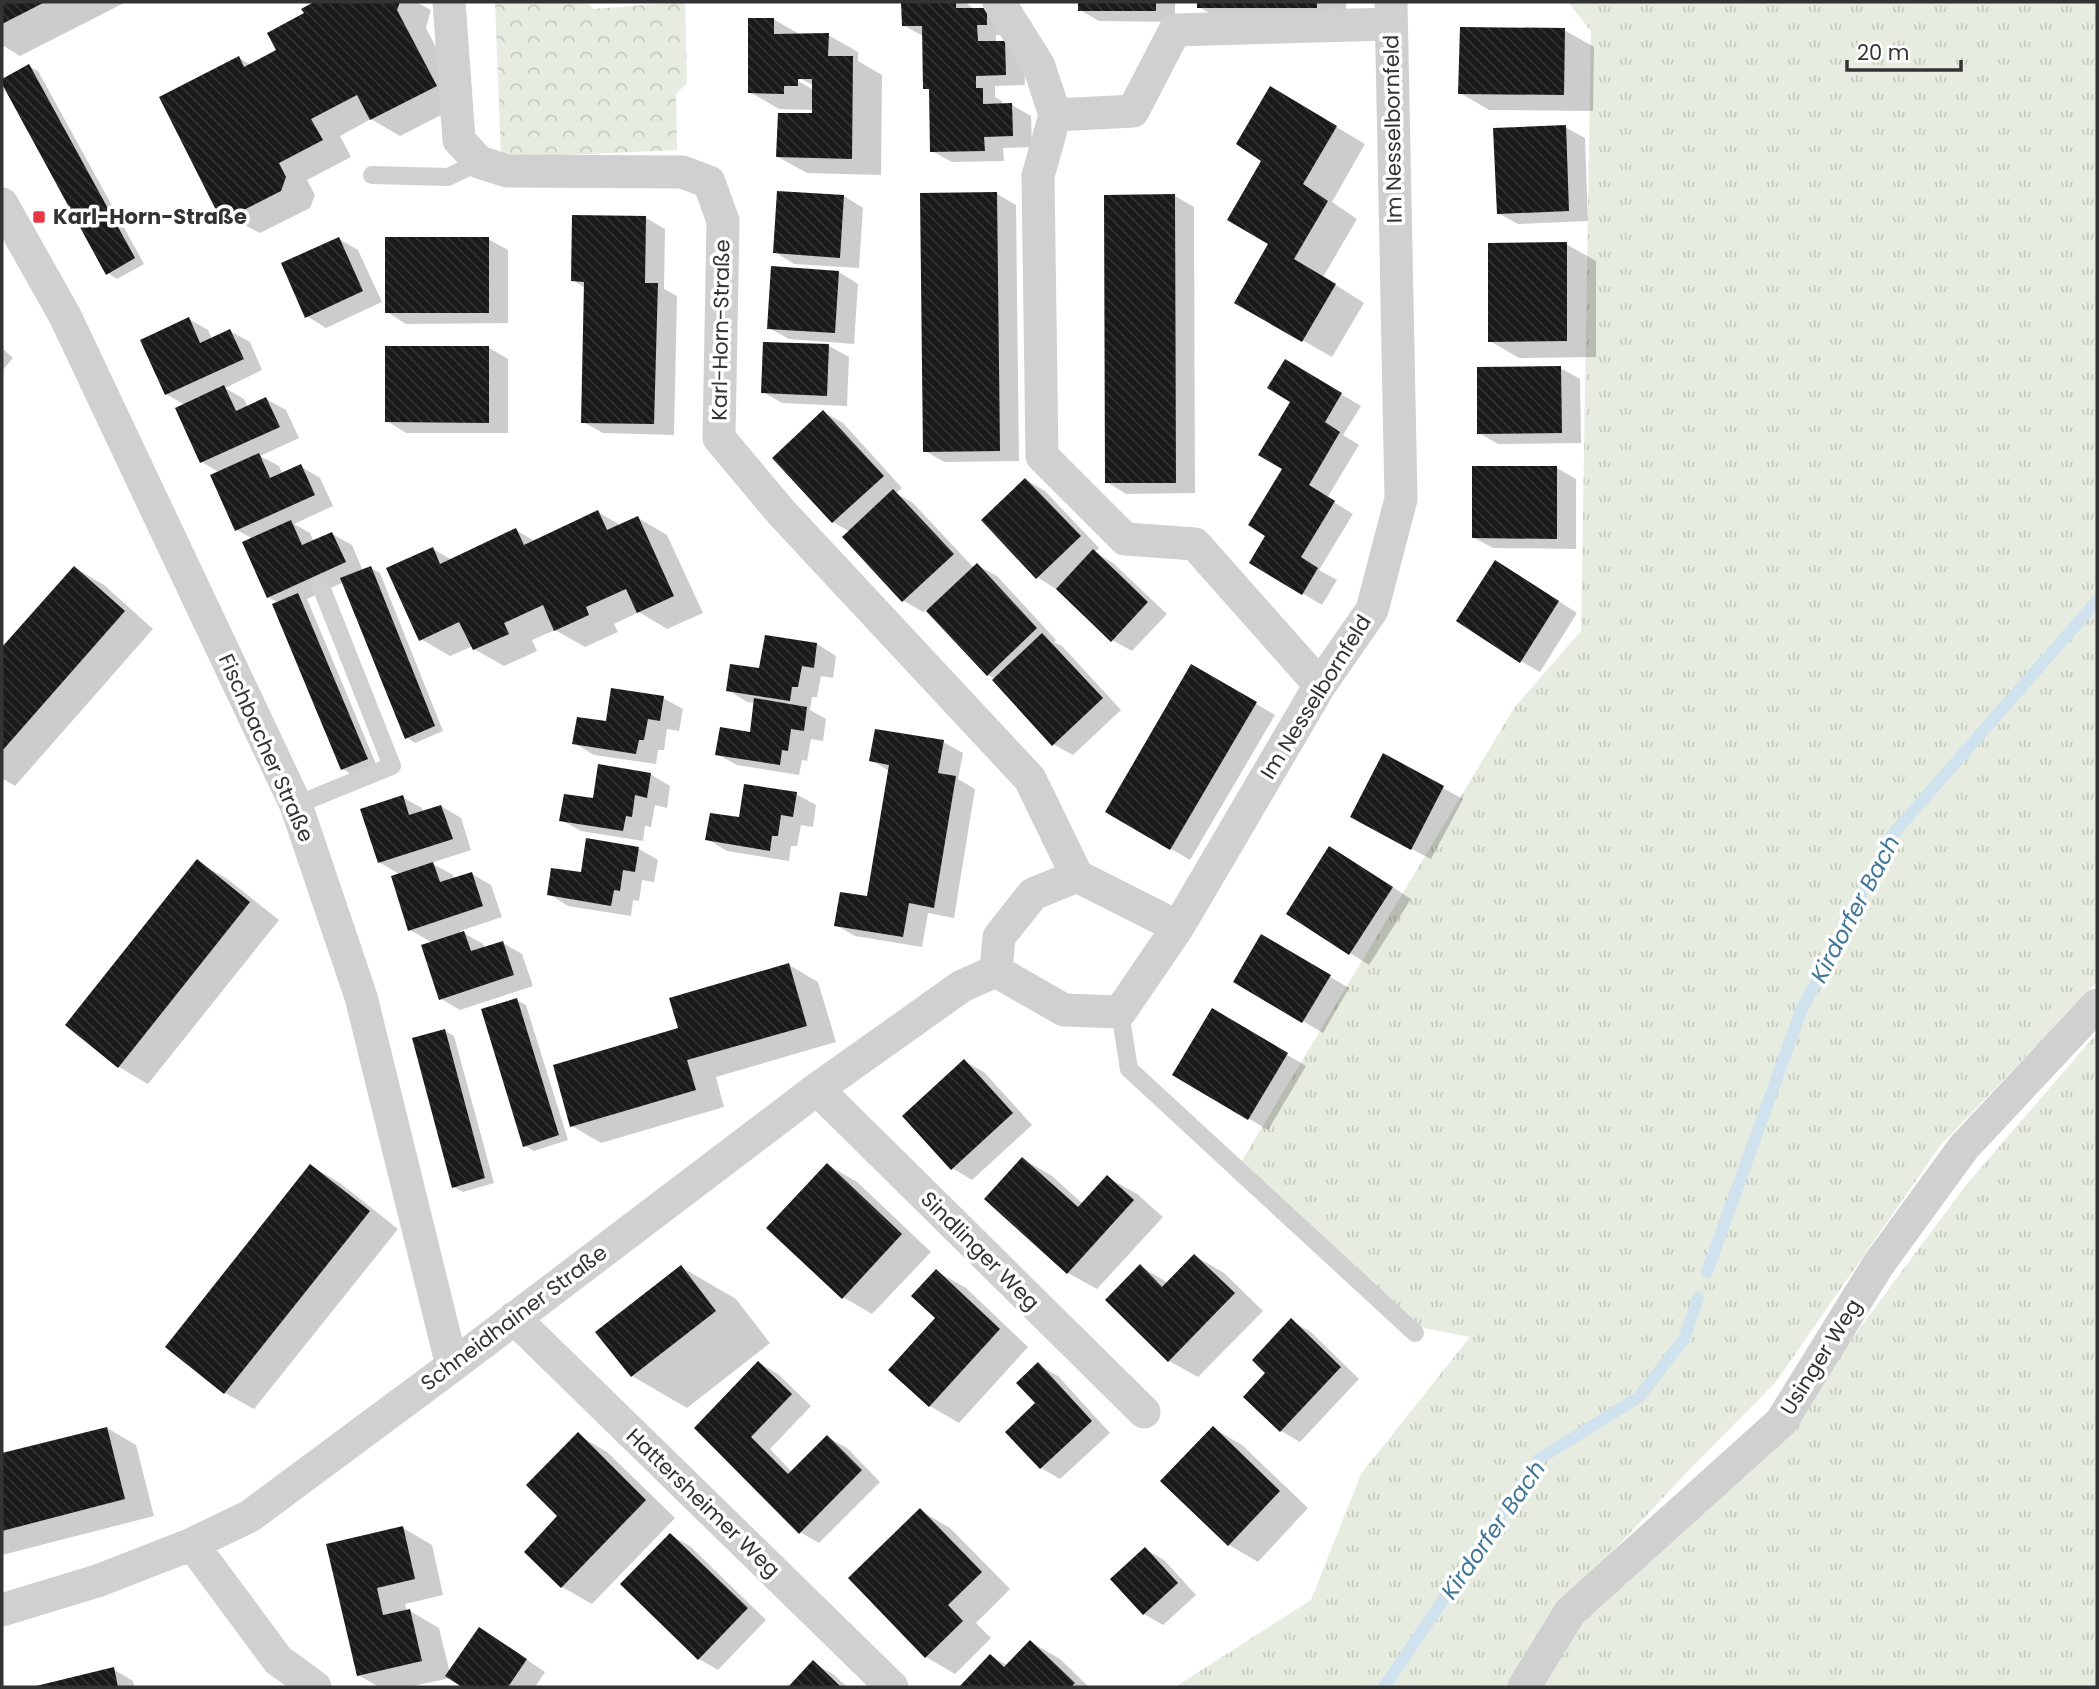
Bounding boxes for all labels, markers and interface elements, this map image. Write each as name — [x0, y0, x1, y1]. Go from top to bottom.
scale bar — [1847, 28, 1961, 72]
street label: Im Nesselbornfeld — [1376, 35, 1409, 223]
text: 20 m — [1857, 38, 1910, 67]
place label: Karl-Horn-Straße — [53, 202, 247, 231]
marker: Karl-Horn-Straße — [31, 209, 47, 225]
street label: Karl-Horn-Straße — [704, 239, 737, 421]
street label: Im Nesselbornfeld — [1253, 609, 1378, 784]
street label: Fischbacher Straße — [212, 649, 321, 847]
water label: Kirdorfer Bach — [1803, 830, 1907, 988]
street label: Sindlinger Weg — [914, 1185, 1046, 1317]
street label: Schneidhainer Straße — [415, 1238, 613, 1397]
street label: Usinger Weg — [1773, 1293, 1868, 1420]
street label: Hattersheimer Weg — [620, 1422, 787, 1584]
water label: Kirdorfer Bach — [1433, 1454, 1553, 1606]

